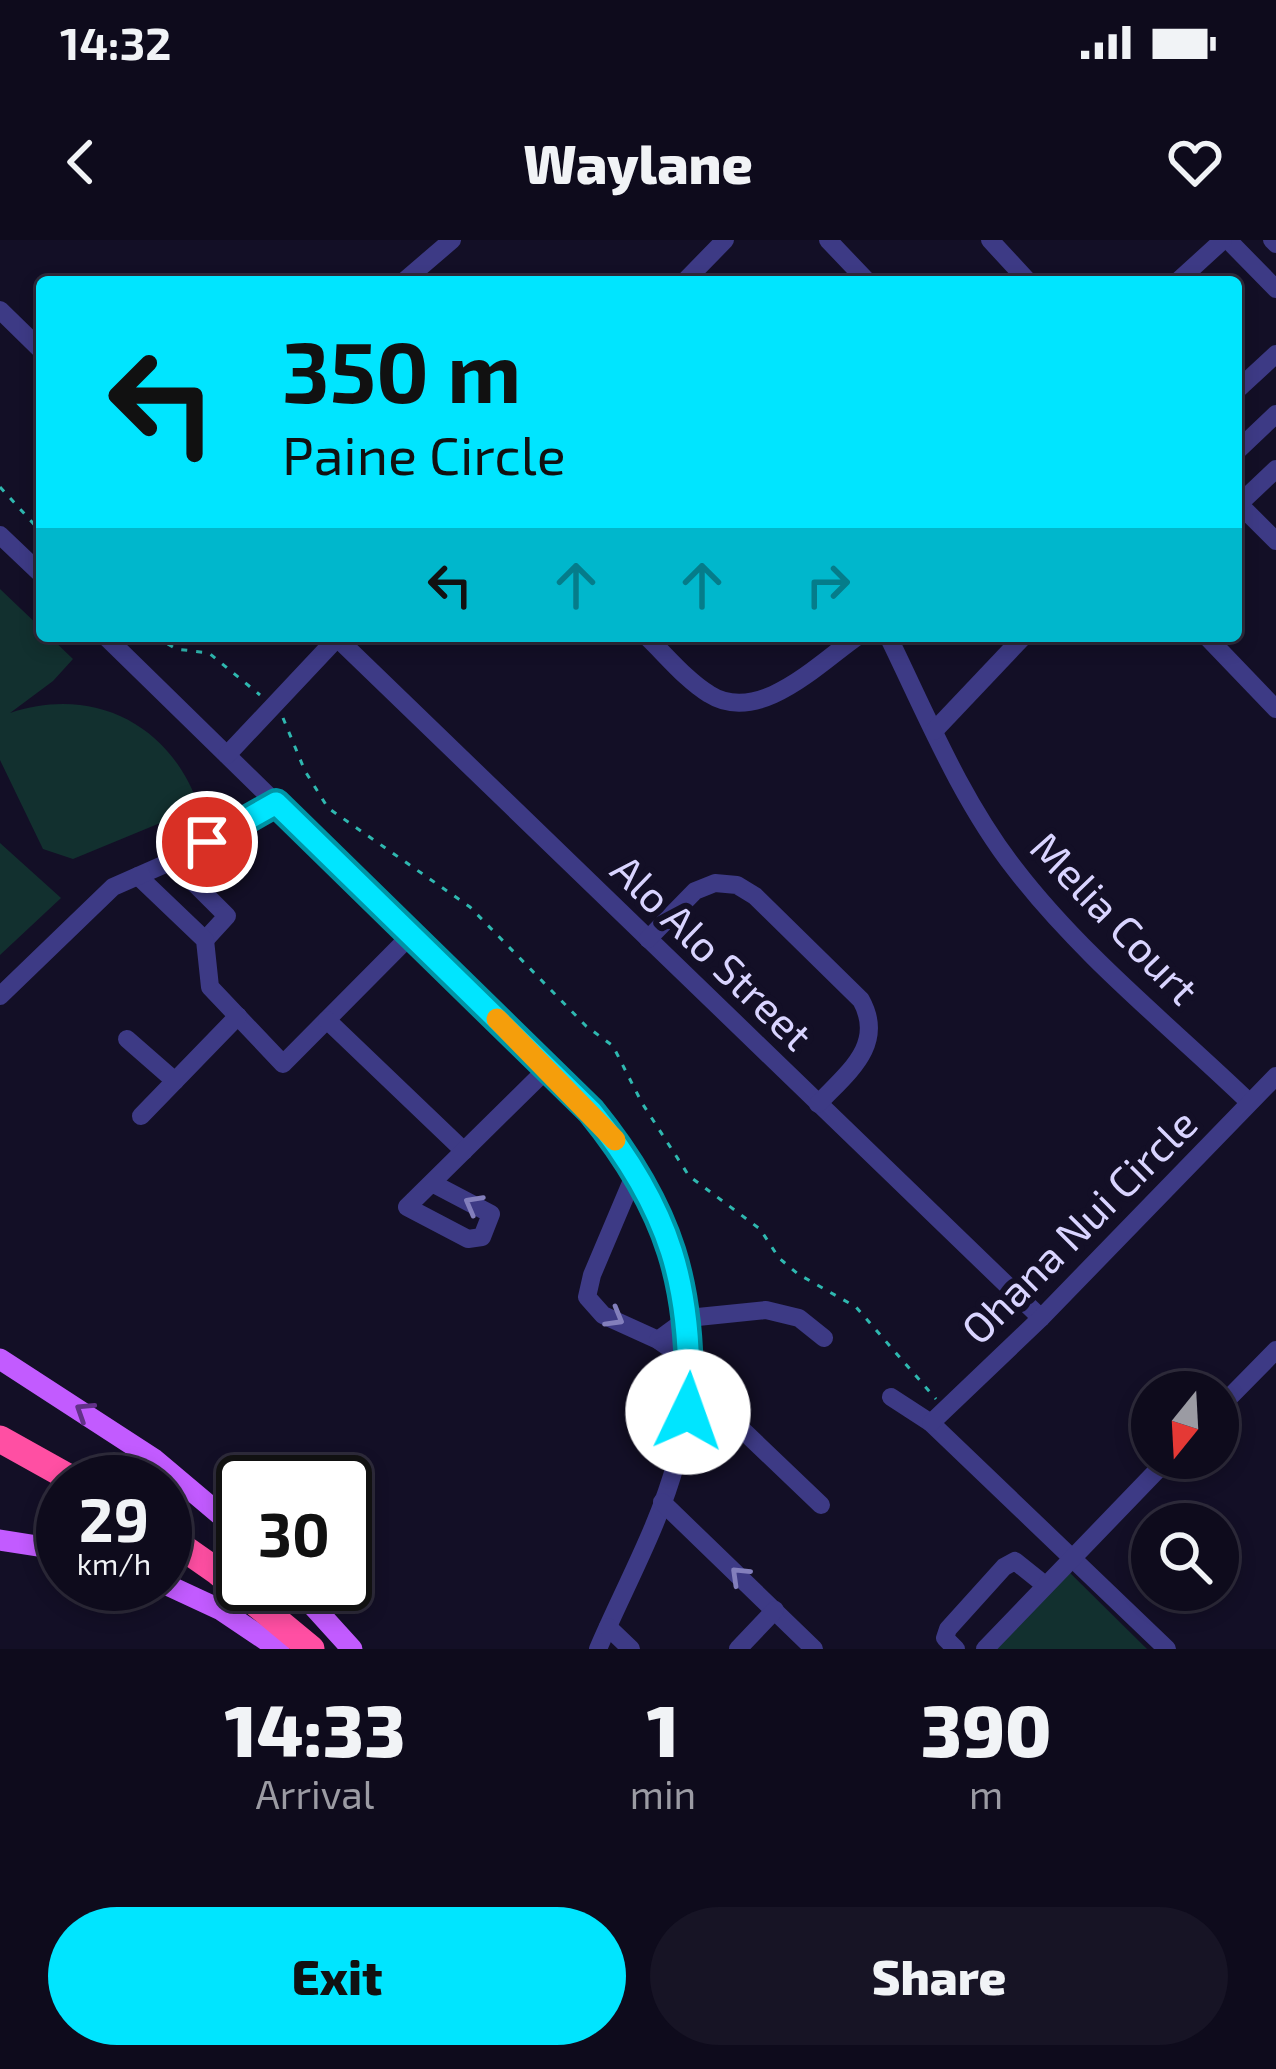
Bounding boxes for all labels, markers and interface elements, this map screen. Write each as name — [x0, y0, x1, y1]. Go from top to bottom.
text: 14:32 — [60, 15, 171, 69]
icon: back — [48, 129, 114, 195]
icon: heart — [1162, 129, 1228, 195]
text: Waylane — [523, 130, 753, 195]
text: 350 m — [282, 319, 521, 420]
icon: left — [84, 324, 240, 480]
text: Paine Circle — [282, 421, 566, 486]
icon: left — [417, 552, 483, 618]
icon: ahead — [543, 552, 609, 618]
icon: ahead — [669, 552, 735, 618]
icon: right — [795, 552, 861, 618]
pin — [156, 791, 258, 893]
icon: arrive — [174, 809, 240, 875]
street label: Melia Court — [1022, 821, 1210, 1013]
street label: Alo Alo Street — [602, 843, 824, 1059]
street label: Ohana Nui Circle — [950, 1097, 1206, 1353]
one-way arrow — [464, 1195, 485, 1218]
one-way arrow — [602, 1304, 623, 1327]
position arrow — [625, 1349, 751, 1475]
north arrow — [1131, 1371, 1239, 1479]
map controls — [1131, 1371, 1239, 1611]
one-way arrow — [76, 1404, 98, 1426]
speed limit sign: 30 — [216, 1455, 372, 1611]
text: 29 — [79, 1482, 149, 1554]
button: search — [1131, 1503, 1239, 1611]
text: km/h — [77, 1545, 151, 1581]
one-way arrow — [731, 1568, 753, 1590]
text: 14:33 — [224, 1685, 405, 1771]
text: 1 — [647, 1685, 679, 1771]
text: 390 — [921, 1685, 1052, 1771]
text: Arrival — [256, 1770, 374, 1817]
text: min — [630, 1770, 696, 1817]
text: m — [969, 1770, 1003, 1817]
button: Exit — [48, 1907, 626, 2045]
button: Share — [650, 1907, 1228, 2045]

